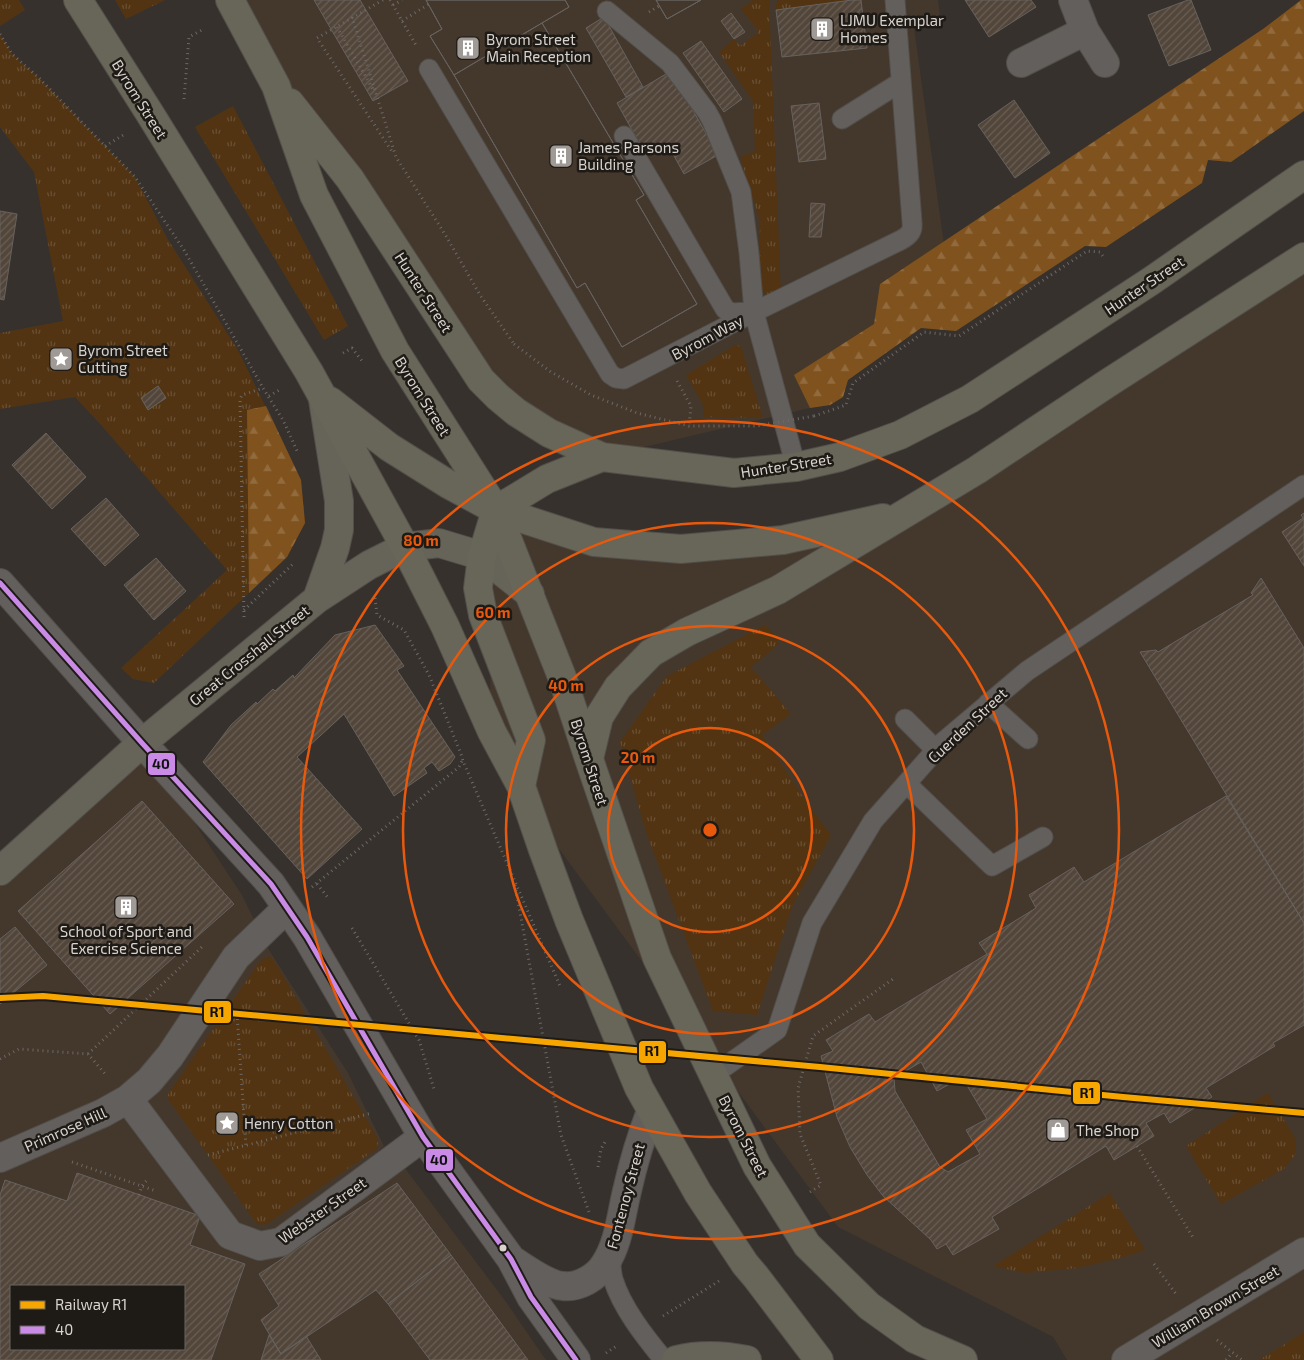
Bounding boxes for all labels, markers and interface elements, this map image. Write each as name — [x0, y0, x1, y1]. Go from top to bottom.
place label: LJMU Exemplar Homes — [840, 11, 944, 46]
building icon: LJMU Exemplar Homes — [809, 16, 835, 42]
place label: Byrom Street Main Reception — [486, 30, 591, 65]
building icon: Byrom Street Main Reception — [455, 35, 481, 61]
street label: Byrom Street — [109, 56, 172, 142]
place label: James Parsons Building — [578, 138, 679, 173]
building icon: James Parsons Building — [548, 143, 574, 169]
street label: Hunter Street — [391, 249, 457, 336]
street label: Hunter Street — [1101, 252, 1187, 318]
street label: Byrom Way — [668, 311, 746, 363]
place label: Byrom Street Cutting — [78, 341, 168, 376]
place icon: Byrom Street Cutting — [48, 346, 74, 372]
street label: Byrom Street — [392, 353, 455, 439]
street label: Hunter Street — [739, 449, 833, 481]
text: 80 m — [403, 531, 439, 549]
street label: Great Crosshall Street — [185, 601, 313, 709]
text: 60 m — [476, 603, 510, 621]
text: 40 m — [548, 676, 584, 694]
street label: Cuerden Street — [924, 684, 1010, 766]
street label: Byrom Street — [568, 717, 613, 808]
text: 20 m — [621, 748, 655, 766]
line badge: 40 — [147, 752, 176, 776]
text: 40 — [152, 755, 170, 772]
centre of rings — [701, 821, 719, 839]
building icon: School of Sport and Exercise Science — [113, 894, 139, 920]
place label: School of Sport and Exercise Science — [60, 922, 192, 957]
line badge: R1 — [203, 1000, 232, 1024]
text: R1 — [209, 1003, 225, 1020]
line badge: R1 — [638, 1040, 667, 1064]
text: R1 — [644, 1042, 660, 1059]
line badge: R1 — [1072, 1081, 1101, 1105]
text: R1 — [1079, 1084, 1095, 1101]
street label: Byrom Street — [716, 1092, 773, 1180]
street label: Primrose Hill — [21, 1103, 109, 1155]
place icon: Henry Cotton — [214, 1110, 240, 1136]
place label: Henry Cotton — [244, 1114, 333, 1132]
shop icon: The Shop — [1045, 1117, 1071, 1143]
place label: The Shop — [1076, 1121, 1139, 1139]
street label: Fontenoy Street — [602, 1141, 648, 1251]
line badge: 40 — [425, 1148, 454, 1172]
text: 40 — [430, 1151, 448, 1168]
street label: Webster Street — [275, 1173, 369, 1247]
unlabelled marker — [498, 1243, 508, 1253]
street label: William Brown Street — [1148, 1261, 1282, 1351]
legend — [10, 1285, 185, 1350]
text: Railway R1 — [55, 1295, 127, 1313]
text: 40 — [55, 1320, 73, 1338]

